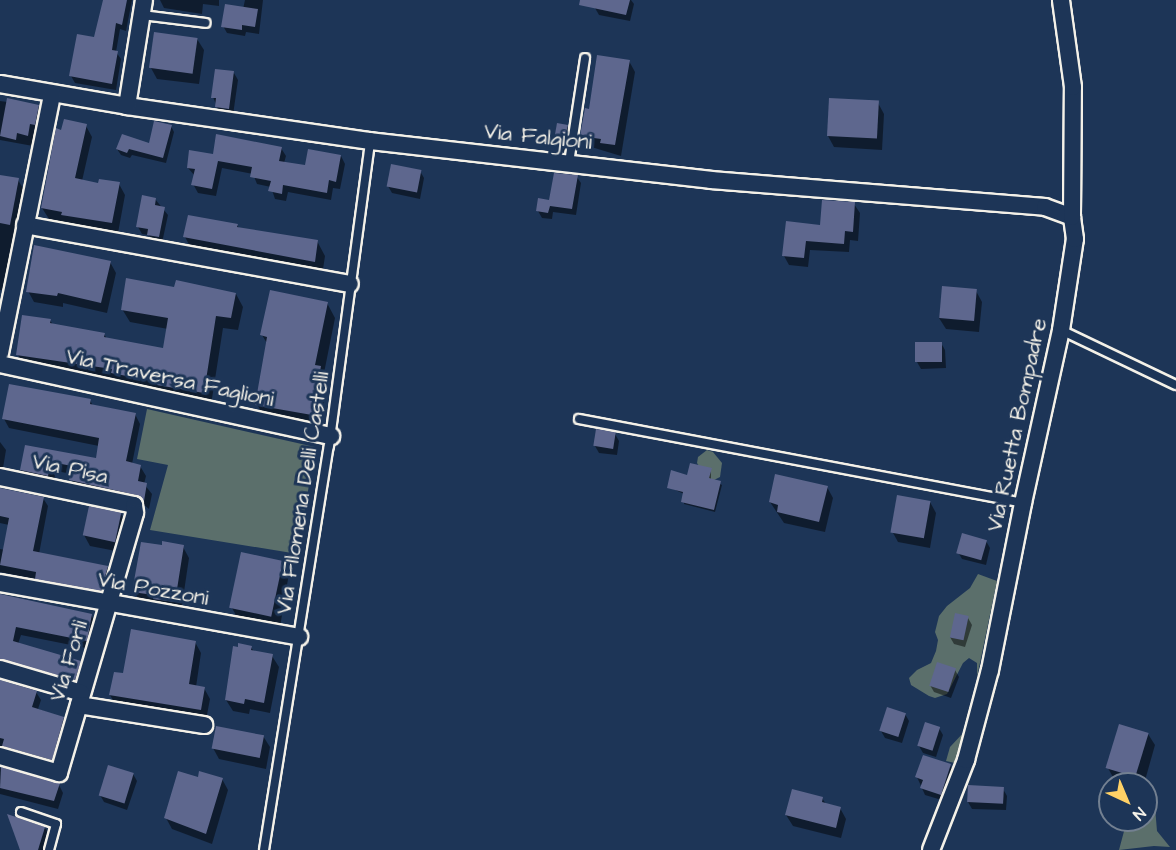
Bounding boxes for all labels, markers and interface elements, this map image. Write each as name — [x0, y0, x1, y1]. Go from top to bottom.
street label: Via Falgioni — [483, 118, 593, 156]
street label: Via Ruetta Bompadre — [981, 316, 1053, 534]
street label: Via Traversa Faglioni — [64, 343, 276, 413]
street label: Via FIlomena Delli Castelli — [271, 370, 335, 616]
street label: Via Pisa — [30, 448, 110, 490]
street label: Via Pozzoni — [96, 566, 210, 612]
street label: Via Forlì — [44, 617, 94, 705]
north arrow — [1098, 772, 1158, 832]
text: N — [1128, 802, 1150, 825]

